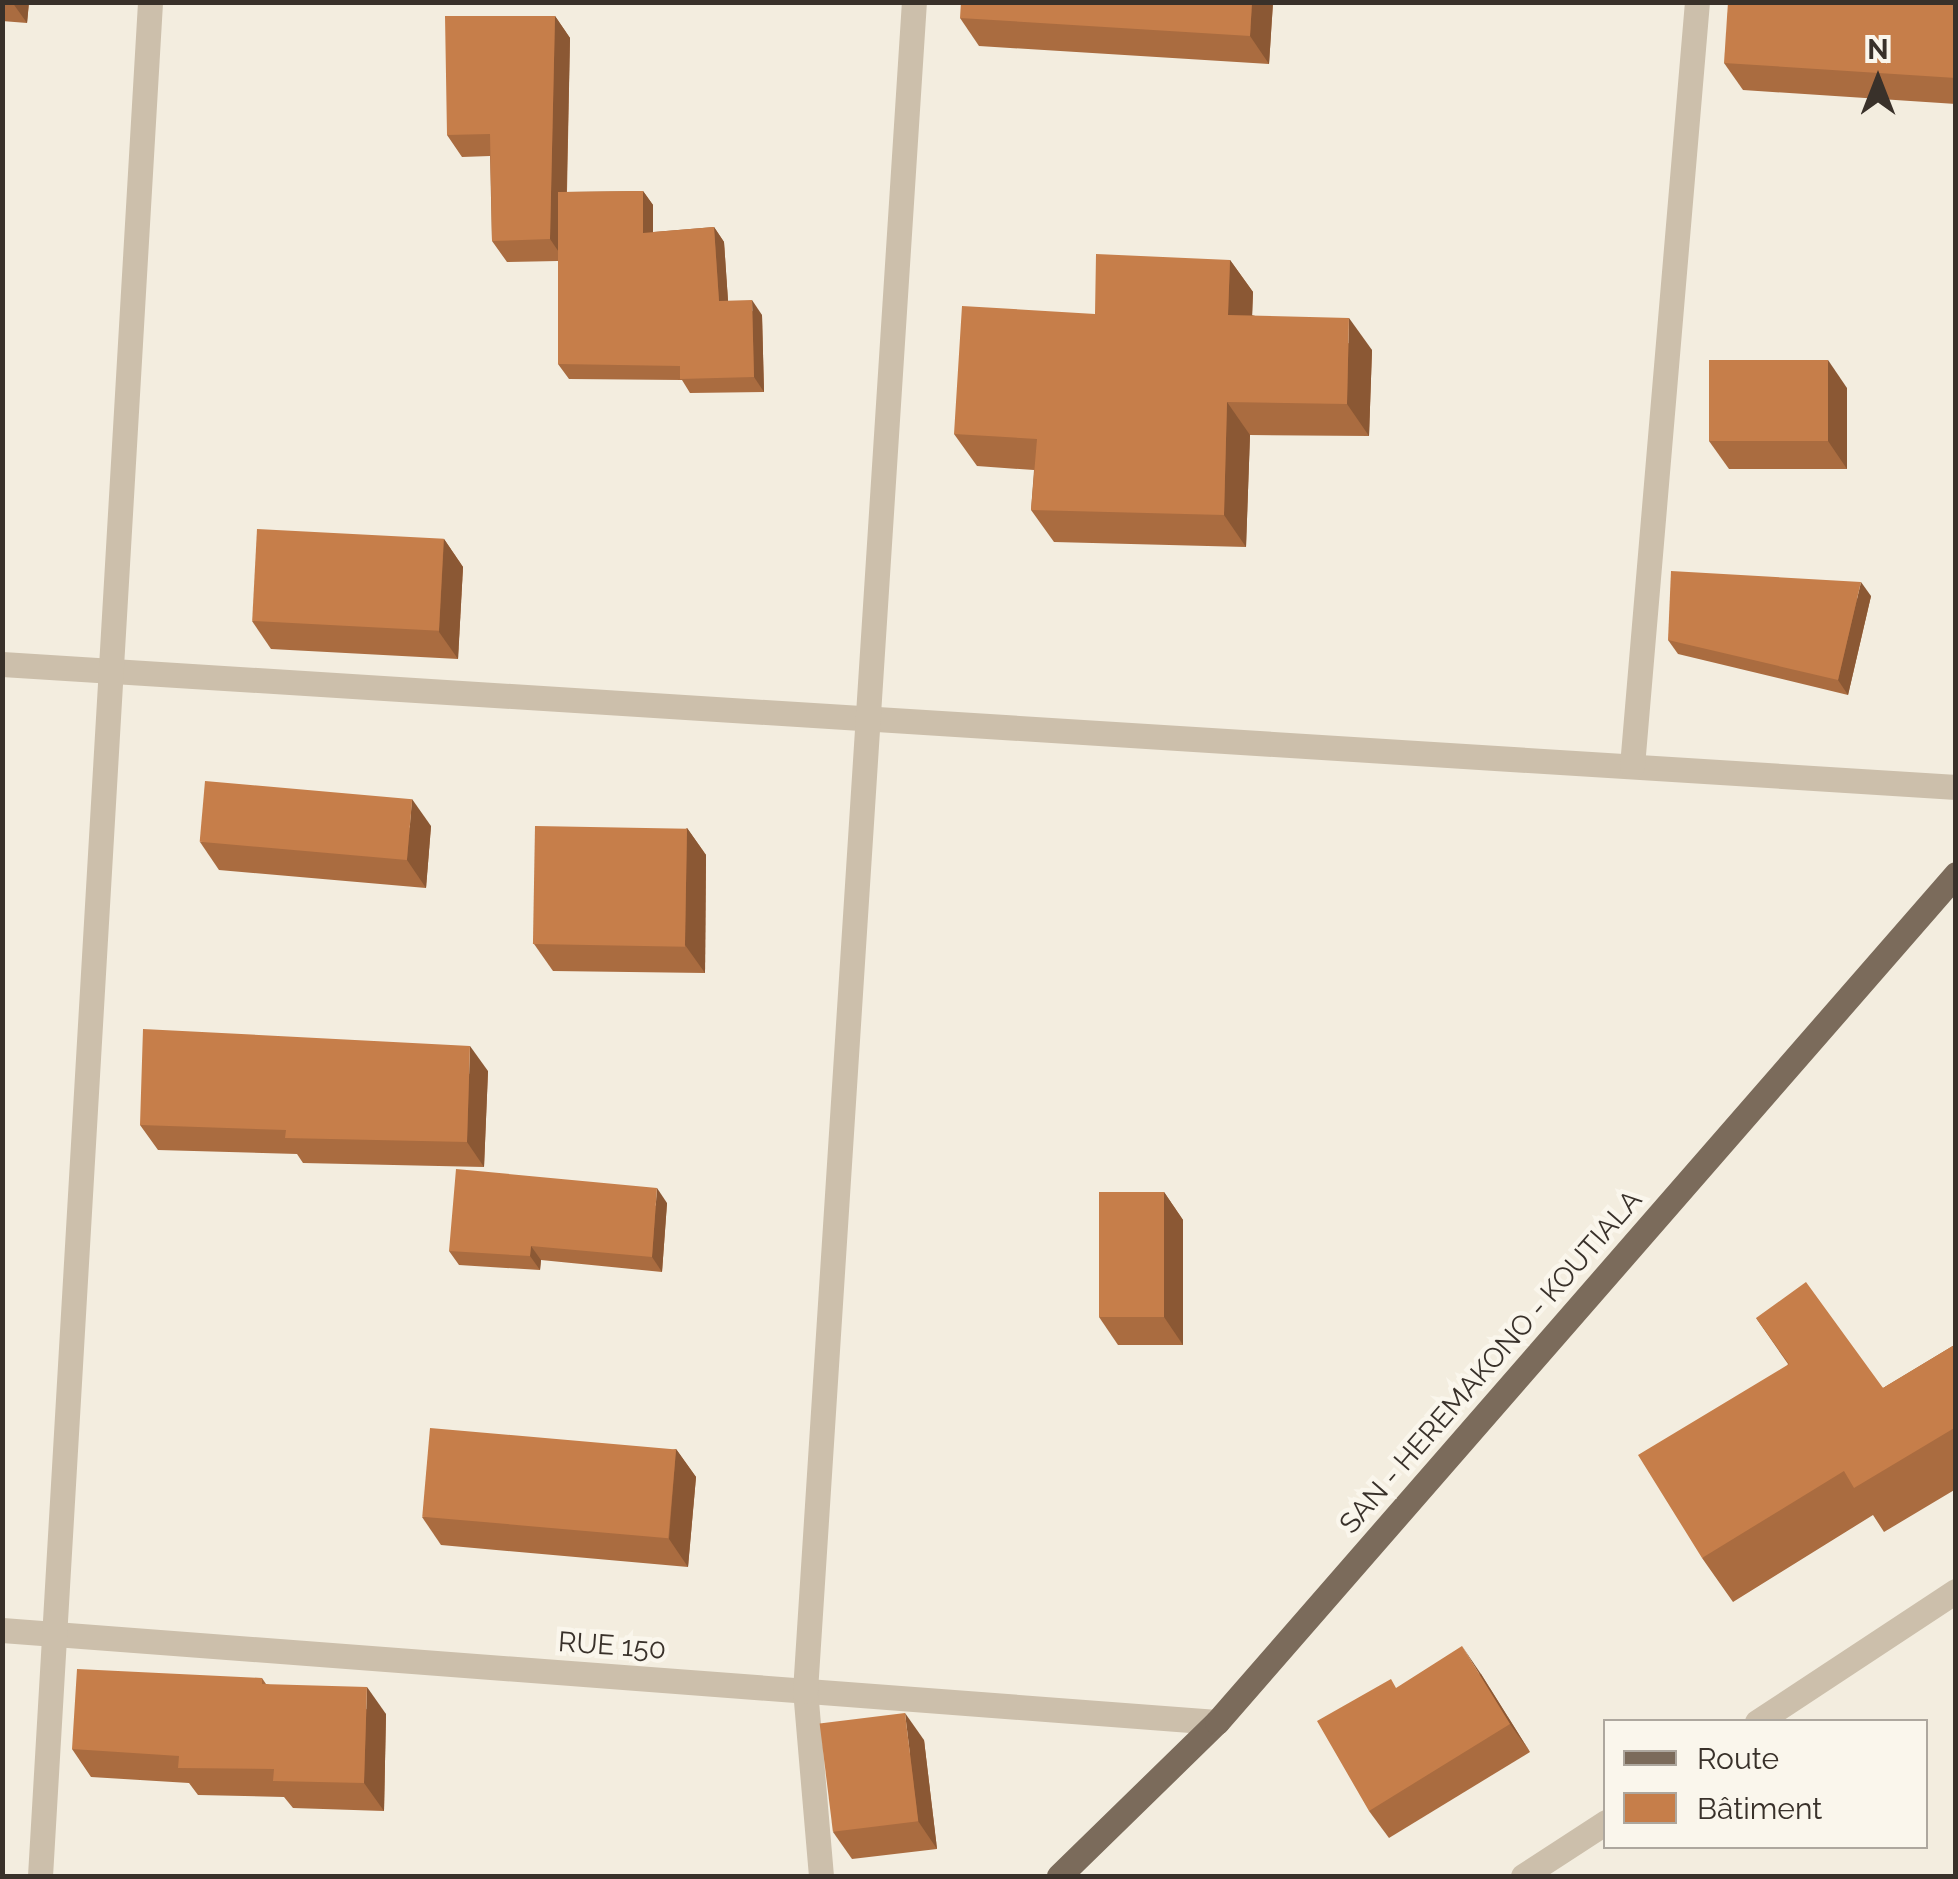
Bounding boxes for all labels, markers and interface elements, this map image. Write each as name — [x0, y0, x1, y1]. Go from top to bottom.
north arrow — [1828, 30, 1928, 130]
text: N — [1867, 33, 1889, 66]
street label: SAN - HEREMAKONO - KOUTIALA — [1333, 1184, 1649, 1540]
street label: RUE 150 — [557, 1625, 667, 1667]
legend — [1603, 1719, 1928, 1849]
text: Route — [1697, 1741, 1779, 1776]
text: Bâtiment — [1697, 1791, 1822, 1826]

